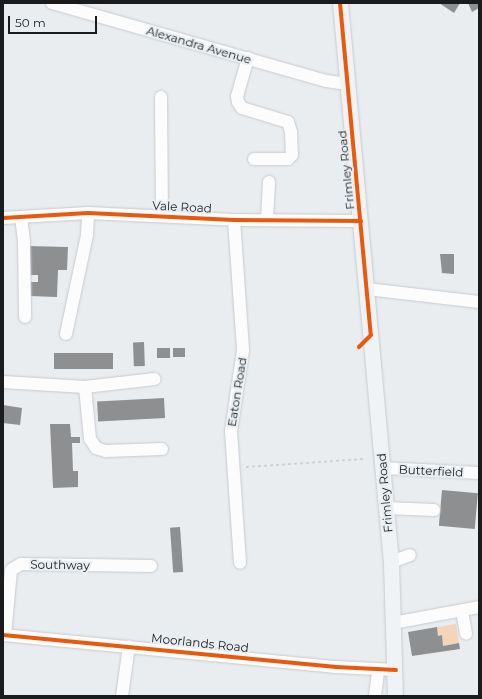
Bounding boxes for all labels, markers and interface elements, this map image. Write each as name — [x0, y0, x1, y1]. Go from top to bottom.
scale bar — [10, 8, 99, 34]
text: 50 m — [15, 15, 46, 30]
street label: Alexandra Avenue — [145, 23, 253, 67]
street label: Frimley Road — [335, 130, 357, 210]
street label: Vale Road — [152, 198, 212, 216]
street label: Eaton Road — [224, 356, 250, 428]
street label: Frimley Road — [374, 453, 396, 533]
street label: Butterfield — [398, 462, 464, 480]
street label: Southway — [30, 557, 90, 573]
street label: Moorlands Road — [150, 631, 250, 655]

